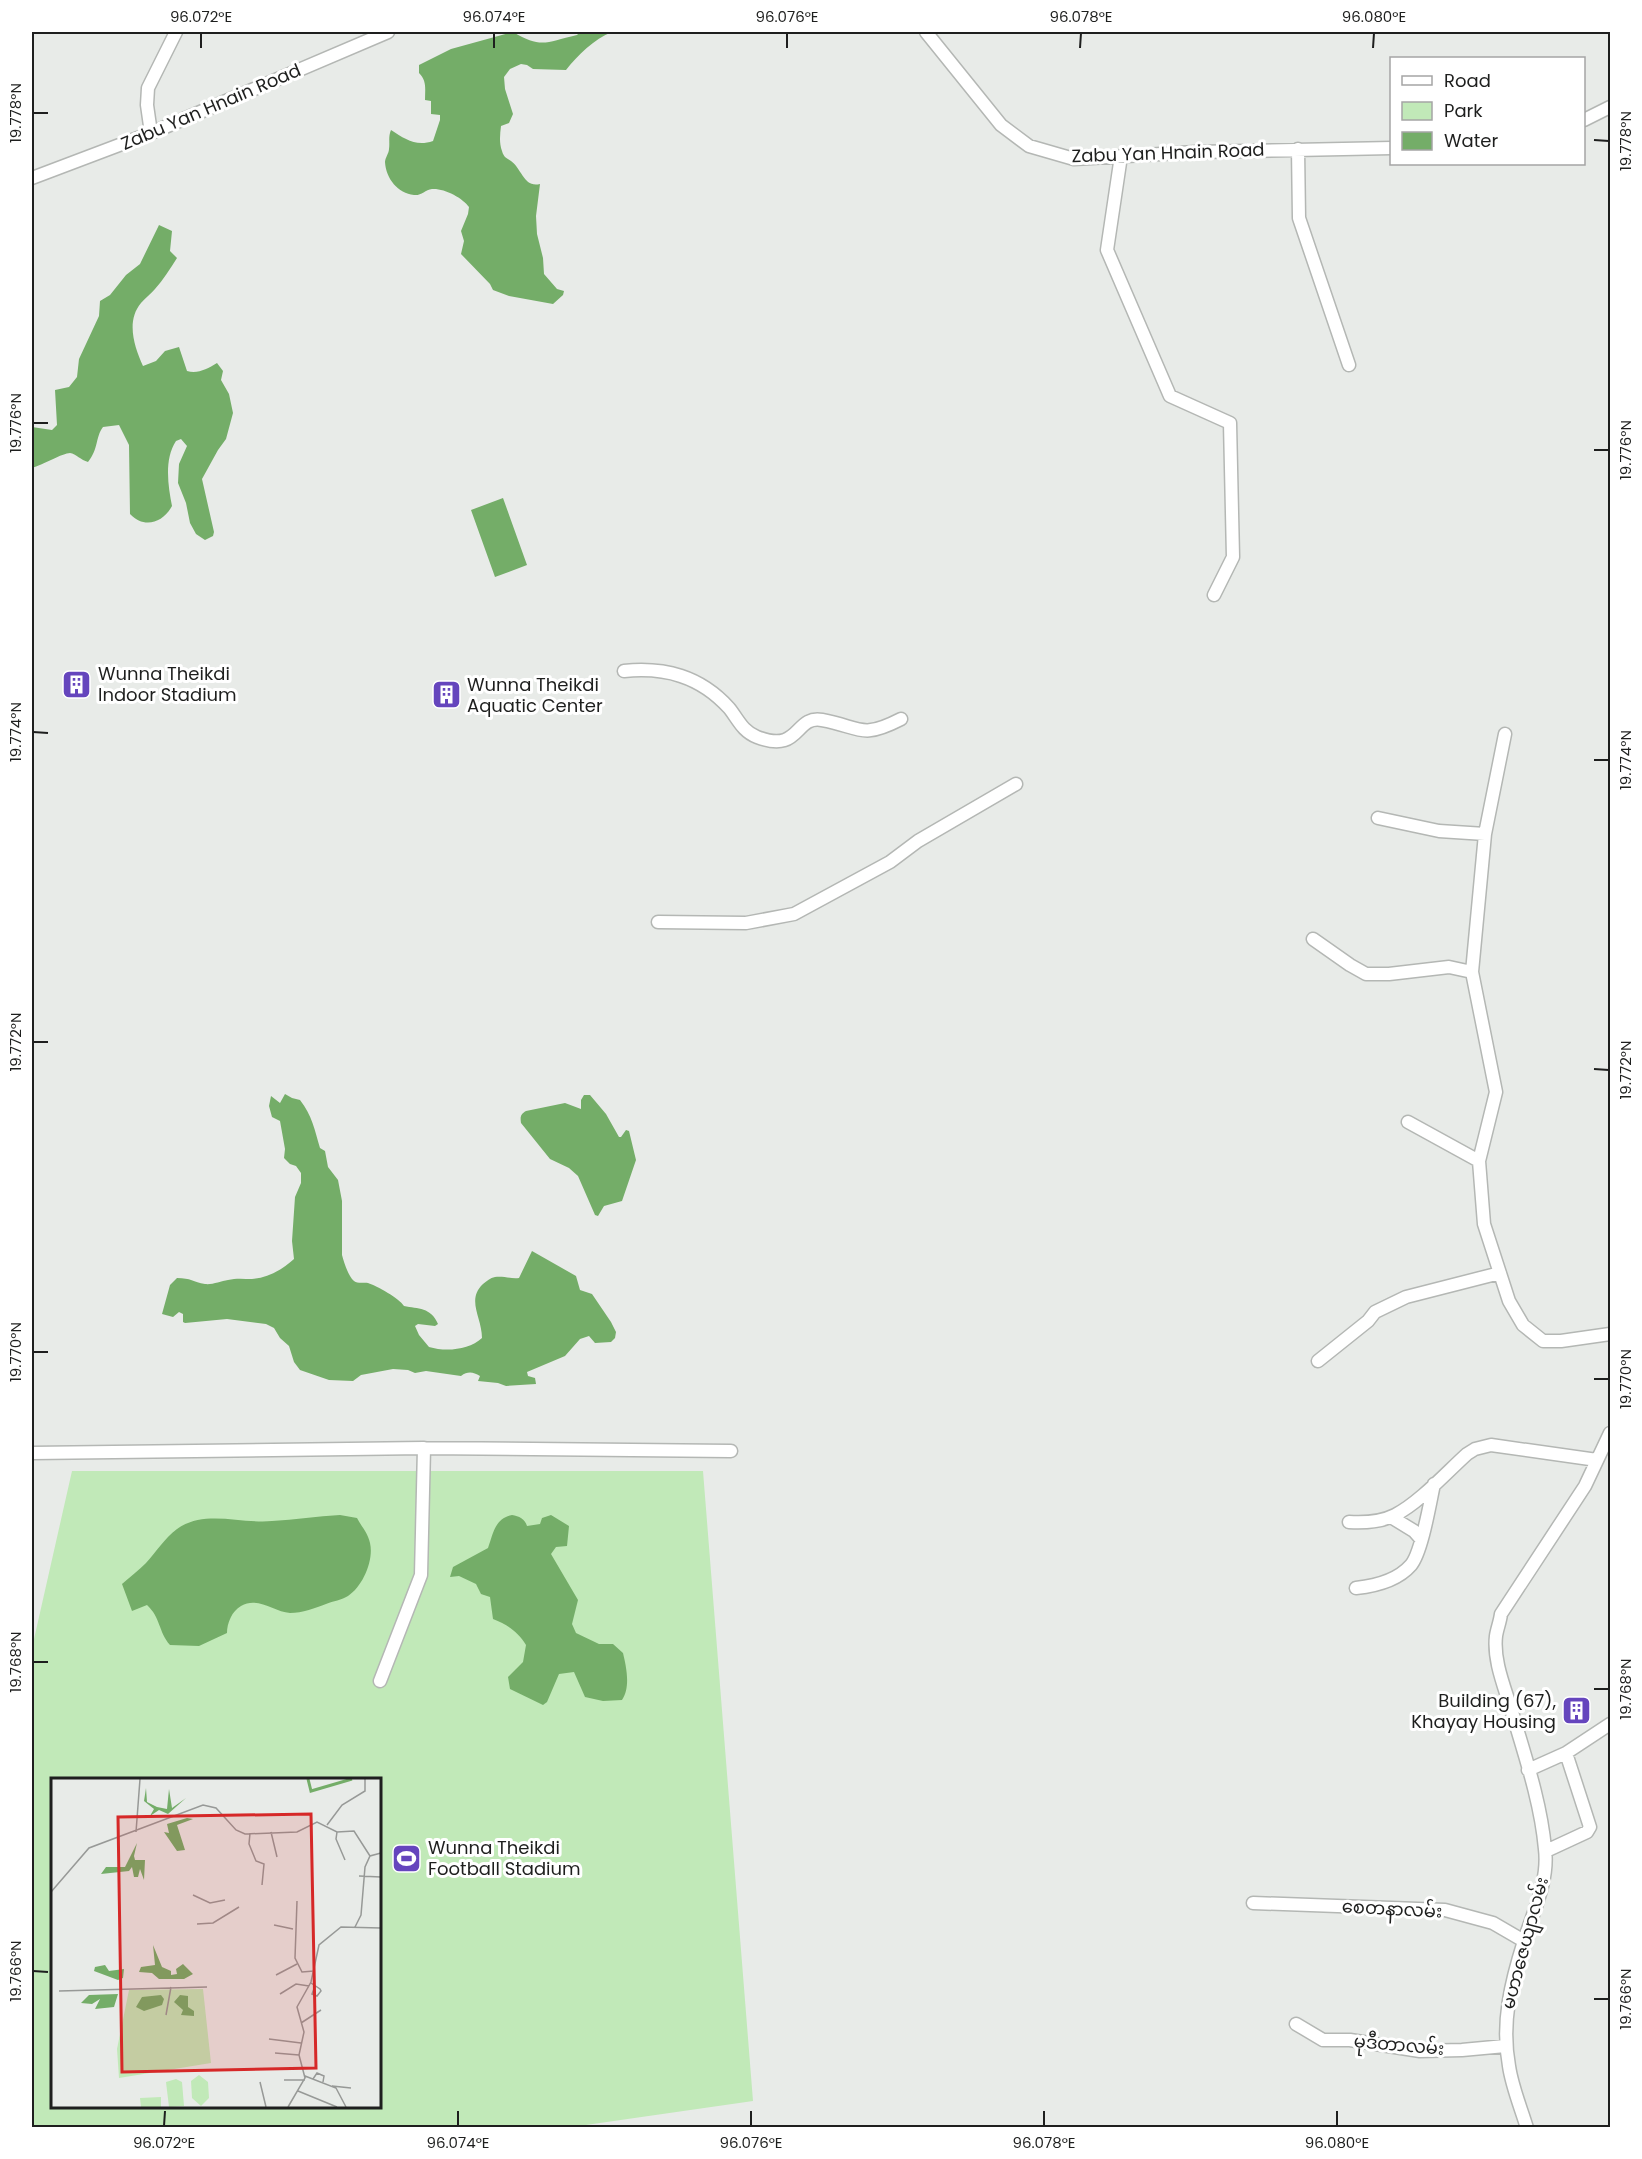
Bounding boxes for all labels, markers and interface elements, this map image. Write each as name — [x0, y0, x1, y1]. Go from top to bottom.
text: 96.072°E — [170, 6, 232, 27]
text: 96.074°E — [462, 6, 526, 27]
text: 96.076°E — [755, 6, 819, 27]
text: 96.078°E — [1049, 6, 1113, 27]
text: 96.080°E — [1342, 6, 1406, 27]
street label: Zabu Yan Hnain Road — [117, 57, 305, 156]
legend — [1390, 57, 1585, 165]
text: Road — [1444, 68, 1491, 93]
text: 19.778°N — [5, 83, 26, 143]
text: Park — [1444, 98, 1483, 123]
text: 19.778°N — [1615, 111, 1636, 171]
text: Water — [1444, 128, 1498, 153]
street label: Zabu Yan Hnain Road — [1071, 137, 1265, 168]
text: 19.776°N — [5, 393, 26, 453]
text: 19.776°N — [1615, 420, 1636, 480]
place label: Wunna Theikdi Indoor Stadium — [98, 661, 237, 707]
building icon: Wunna Theikdi Indoor Stadium — [61, 668, 93, 700]
place label: Wunna Theikdi Aquatic Center — [467, 672, 603, 718]
building icon: Wunna Theikdi Aquatic Center — [430, 679, 462, 711]
text: 19.774°N — [5, 702, 26, 762]
text: 19.774°N — [1615, 730, 1636, 790]
text: 19.772°N — [5, 1012, 26, 1072]
text: 19.772°N — [1615, 1040, 1636, 1100]
text: 19.770°N — [5, 1322, 26, 1382]
text: 19.770°N — [1615, 1349, 1636, 1409]
text: 19.768°N — [5, 1631, 26, 1693]
text: 19.768°N — [1615, 1658, 1636, 1720]
place label: Building (67), Khayay Housing — [1411, 1688, 1556, 1734]
building icon: Building (67), Khayay Housing — [1561, 1695, 1593, 1727]
inset map — [51, 1778, 381, 2108]
place label: Wunna Theikdi Football Stadium — [428, 1835, 581, 1881]
sports icon: Wunna Theikdi Football Stadium — [391, 1842, 423, 1874]
street label: မဟာဇေယျာလမ်း — [1495, 1874, 1557, 2012]
street label: စေတနာလမ်း — [1341, 1893, 1443, 1927]
text: 19.766°N — [5, 1940, 26, 2002]
text: 19.766°N — [1615, 1968, 1636, 2030]
street label: မုဒီတာလမ်း — [1352, 2027, 1445, 2064]
text: 96.072°E — [133, 2132, 195, 2153]
text: 96.074°E — [426, 2132, 490, 2153]
text: 96.076°E — [719, 2132, 783, 2153]
text: 96.078°E — [1012, 2132, 1076, 2153]
text: 96.080°E — [1305, 2132, 1369, 2153]

